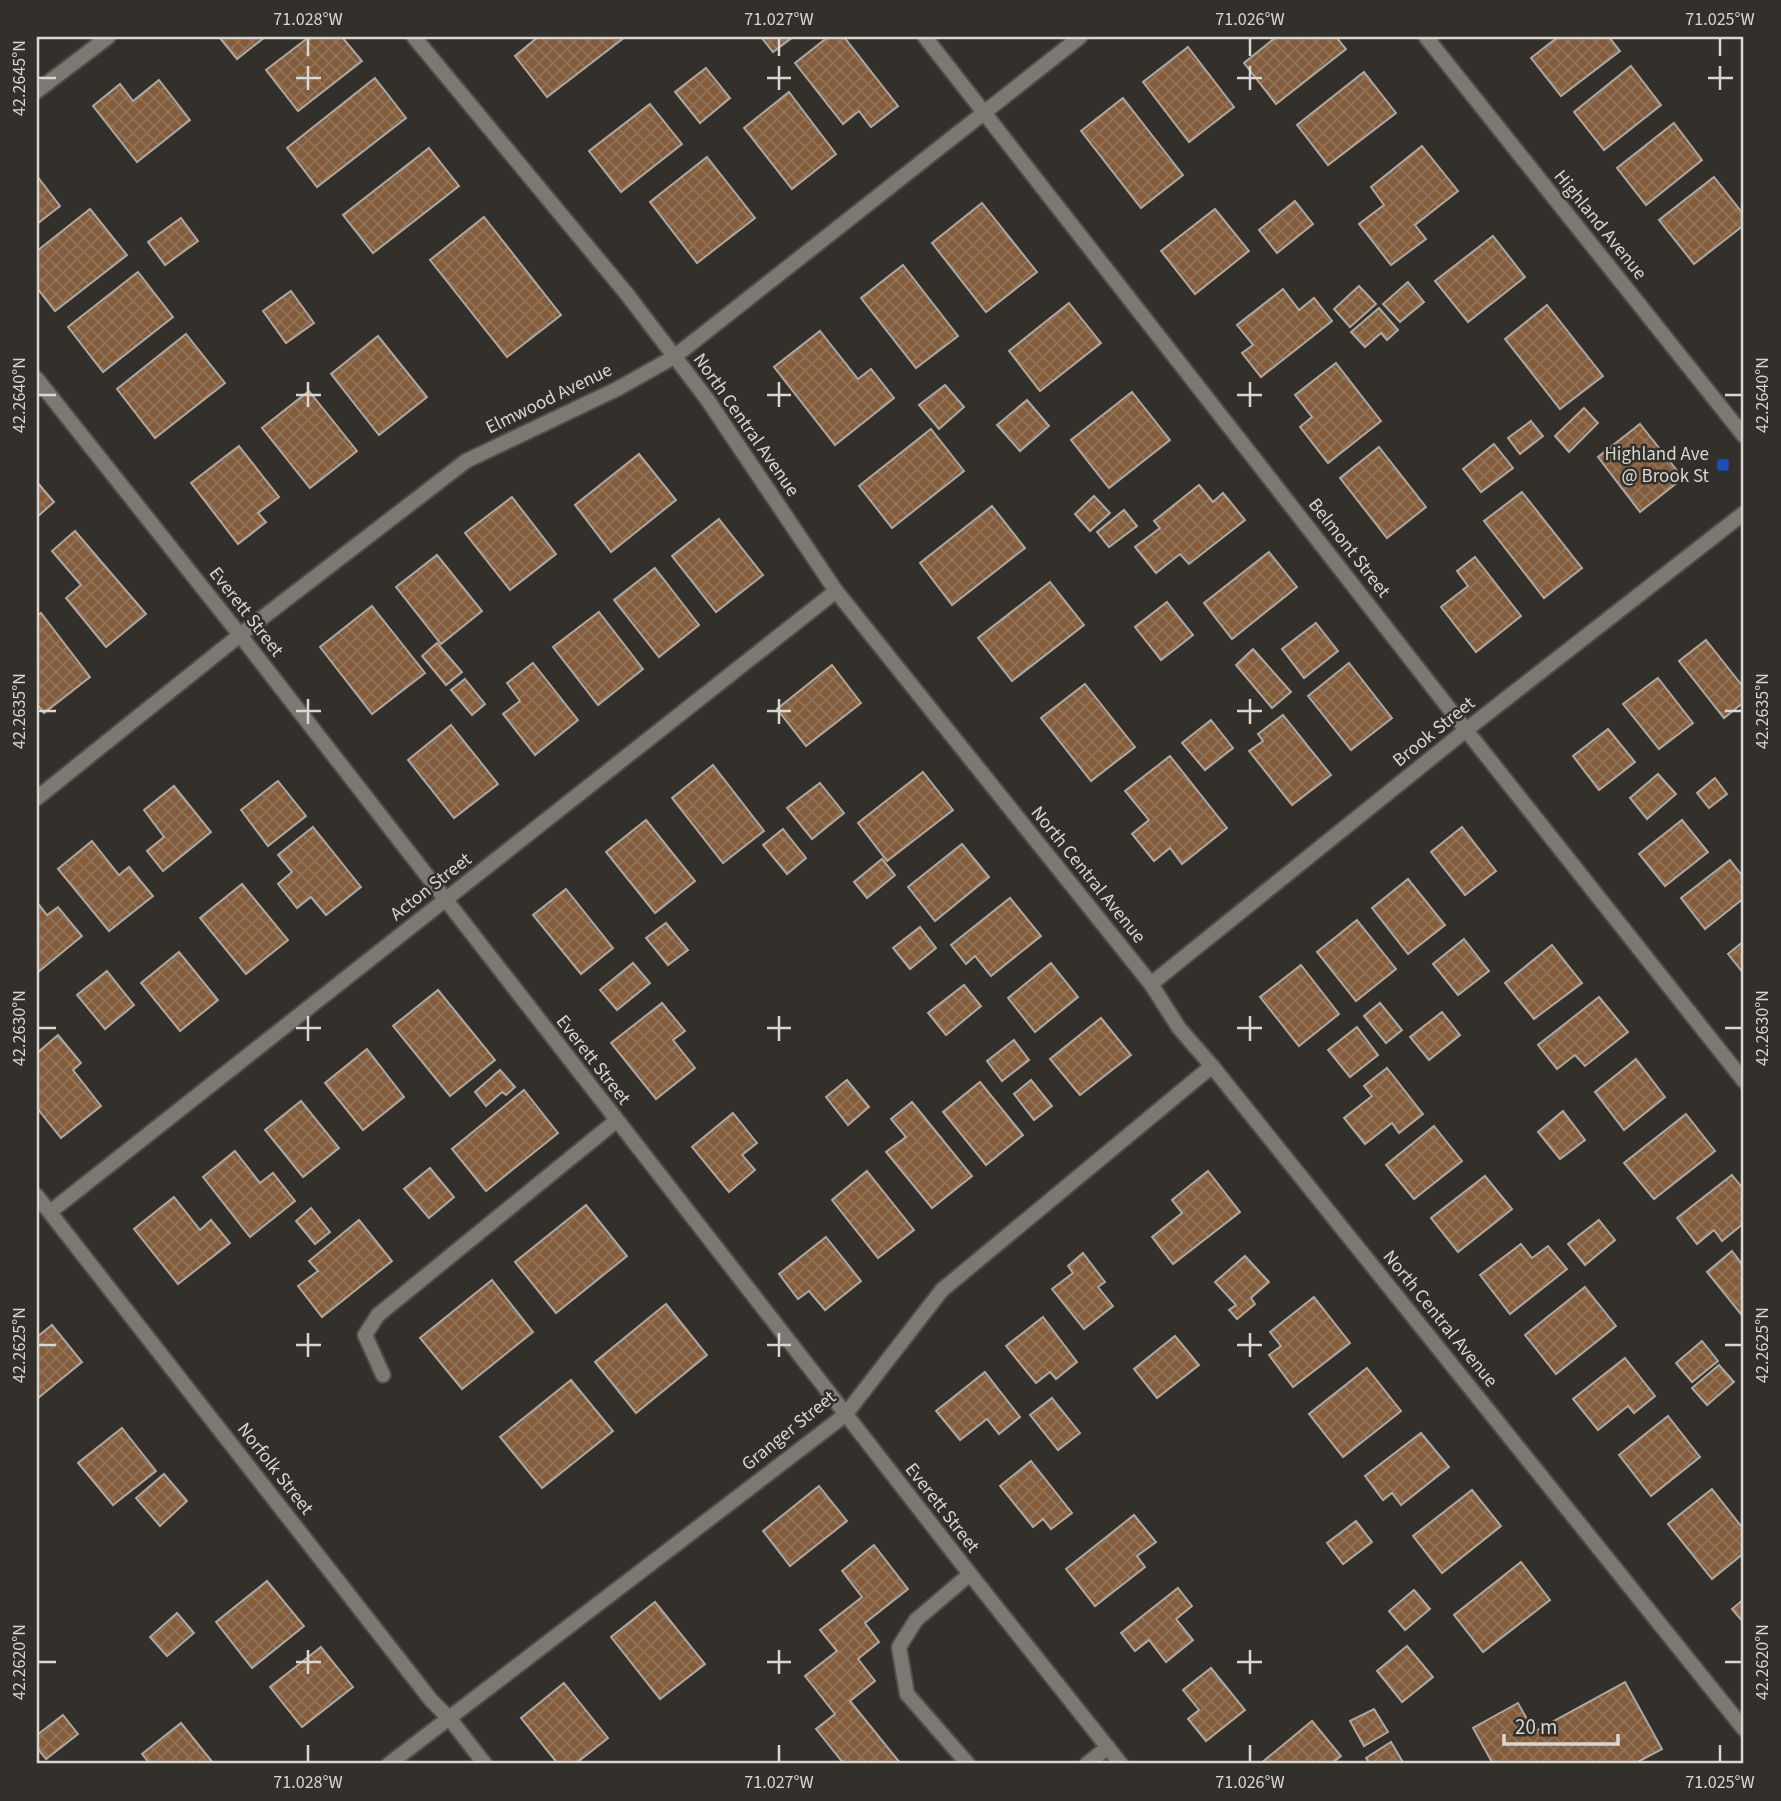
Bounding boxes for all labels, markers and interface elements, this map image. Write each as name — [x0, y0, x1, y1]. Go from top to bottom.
text: 71.028°W — [273, 7, 343, 32]
text: 71.027°W — [744, 7, 814, 32]
text: 71.026°W — [1215, 7, 1285, 32]
text: 71.025°W — [1685, 7, 1755, 32]
text: 42.2645°N — [7, 40, 32, 116]
street label: Highland Avenue — [1547, 164, 1653, 286]
street label: North Central Avenue — [686, 348, 806, 502]
text: 42.2640°N — [7, 357, 32, 433]
street label: Elmwood Avenue — [481, 357, 617, 441]
text: 42.2640°N — [1750, 357, 1775, 433]
place label: Highland Ave @ Brook St — [1604, 441, 1710, 490]
marker: Highland Ave @ Brook St — [1715, 457, 1731, 473]
street label: Belmont Street — [1302, 493, 1397, 604]
street label: Everett Street — [202, 561, 290, 663]
text: 42.2635°N — [7, 673, 32, 749]
text: 42.2635°N — [1750, 673, 1775, 749]
street label: Brook Street — [1387, 690, 1481, 774]
street label: North Central Avenue — [1024, 801, 1152, 949]
street label: Acton Street — [384, 846, 478, 928]
text: 42.2630°N — [7, 990, 32, 1066]
text: 42.2630°N — [1750, 990, 1775, 1066]
street label: Everett Street — [549, 1009, 637, 1111]
street label: North Central Avenue — [1376, 1245, 1504, 1393]
text: 42.2625°N — [7, 1307, 32, 1383]
text: 42.2625°N — [1750, 1307, 1775, 1383]
street label: Granger Street — [736, 1384, 842, 1478]
street label: Norfolk Street — [230, 1417, 320, 1521]
street label: Everett Street — [898, 1457, 986, 1559]
text: 42.2620°N — [7, 1624, 32, 1700]
text: 42.2620°N — [1750, 1624, 1775, 1700]
scale bar — [1504, 1703, 1618, 1747]
text: 20 m — [1515, 1712, 1557, 1742]
text: 71.028°W — [273, 1770, 343, 1795]
text: 71.027°W — [744, 1770, 814, 1795]
text: 71.026°W — [1215, 1770, 1285, 1795]
text: 71.025°W — [1685, 1770, 1755, 1795]

